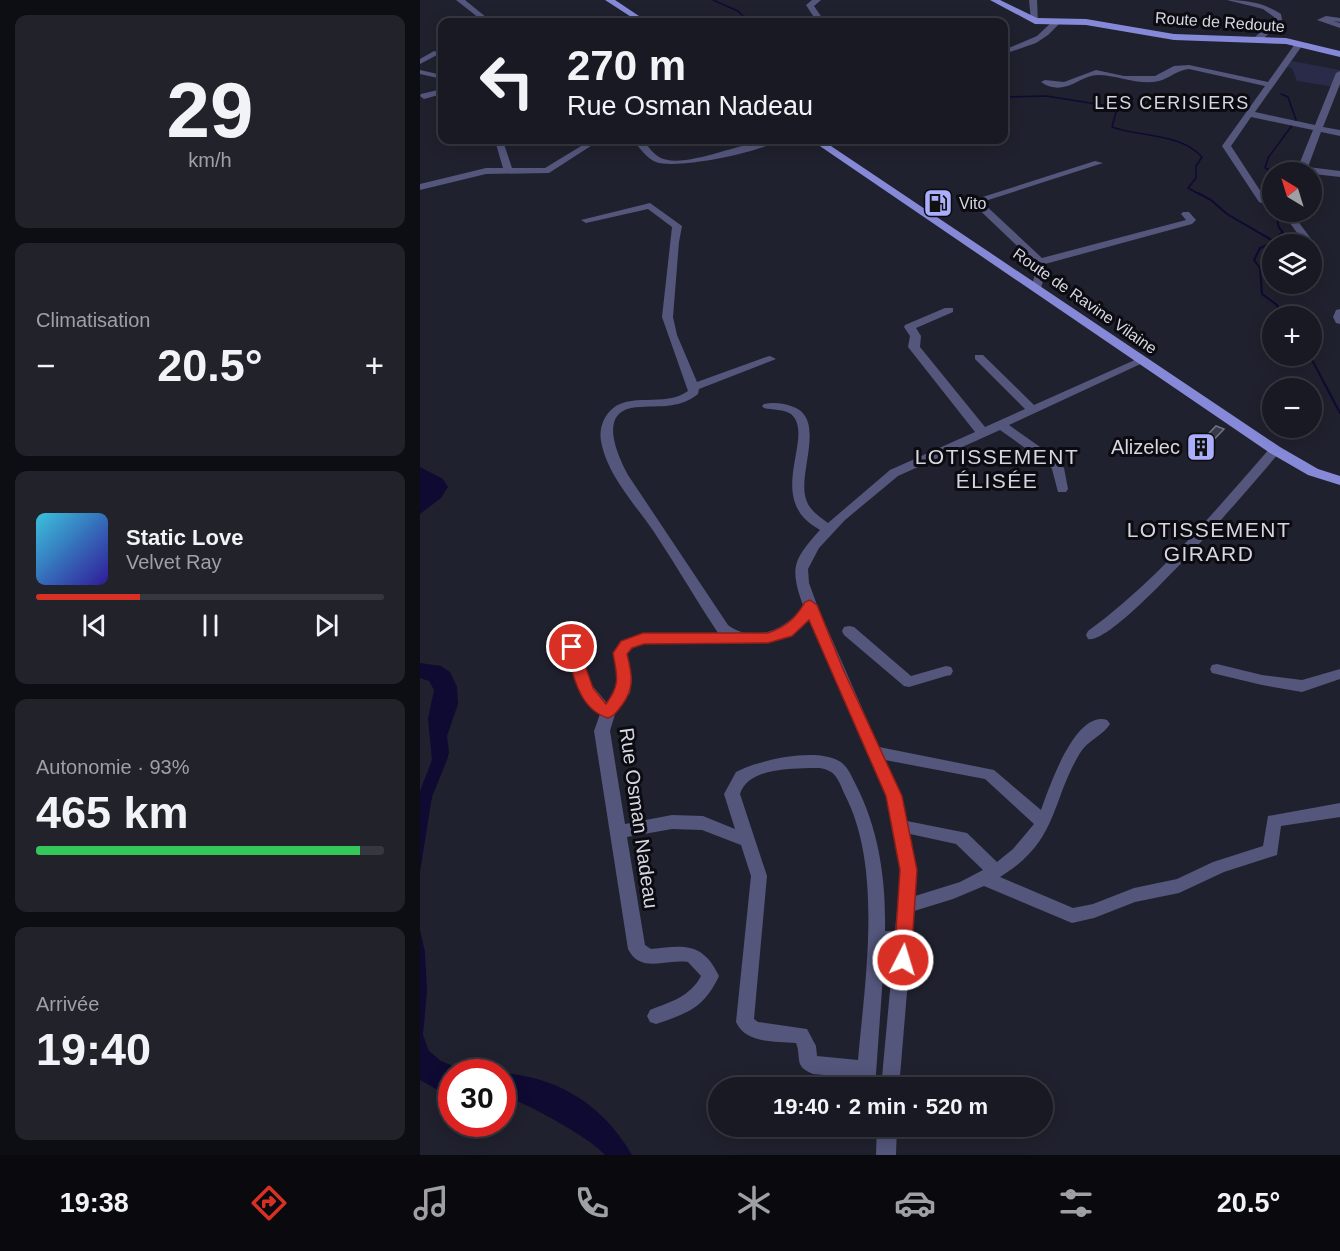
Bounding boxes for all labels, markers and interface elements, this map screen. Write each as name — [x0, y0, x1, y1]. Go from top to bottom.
street label: Route de Redoute — [1155, 9, 1285, 35]
icon: left — [468, 42, 546, 120]
text: 270 m — [567, 42, 686, 89]
text: 29 — [167, 66, 253, 154]
text: Rue Osman Nadeau — [567, 91, 813, 121]
district label: LES CERISIERS — [1094, 93, 1250, 113]
text: km/h — [188, 149, 232, 171]
north arrow — [1262, 162, 1322, 222]
map controls — [1262, 162, 1322, 438]
fuel station icon: Vito — [922, 187, 954, 219]
place label: Vito — [959, 195, 986, 212]
button: layers — [1262, 234, 1322, 294]
street label: Route de Ravine Vilaine — [1010, 245, 1160, 357]
button: + — [1262, 306, 1322, 366]
text: Climatisation — [36, 309, 150, 331]
text: 20.5° — [157, 340, 263, 391]
text: − — [36, 347, 55, 384]
text: + — [365, 347, 384, 384]
button: − — [1262, 378, 1322, 438]
building icon: Alizelec — [1185, 431, 1217, 463]
place label: Alizelec — [1111, 436, 1180, 458]
district label: LOTISSEMENT ÉLISÉE — [915, 445, 1079, 492]
district label: LOTISSEMENT GIRARD — [1127, 518, 1291, 565]
text: Static Love — [126, 525, 243, 550]
text: Velvet Ray — [126, 551, 222, 573]
icon: previous — [78, 609, 111, 642]
icon: pause — [194, 609, 227, 642]
icon: next — [310, 609, 343, 642]
pin — [546, 621, 597, 672]
icon: arrive — [555, 630, 588, 663]
street label: Rue Osman Nadeau — [615, 726, 663, 910]
text: Autonomie · 93% — [36, 756, 189, 778]
text: 465 km — [36, 787, 189, 838]
position arrow — [871, 928, 935, 992]
text: Arrivée — [36, 993, 99, 1015]
text: 19:40 — [36, 1024, 151, 1075]
speed limit sign: 30 — [438, 1059, 516, 1137]
text: 19:40 · 2 min · 520 m — [773, 1094, 988, 1119]
icon: directions — [248, 1182, 290, 1224]
icon: music — [410, 1182, 452, 1224]
icon: phone — [571, 1182, 613, 1224]
icon: climate — [733, 1182, 775, 1224]
icon: car — [894, 1182, 936, 1224]
icon: filters — [1055, 1182, 1097, 1224]
text: 19:38 — [60, 1188, 129, 1218]
text: 20.5° — [1217, 1188, 1280, 1218]

